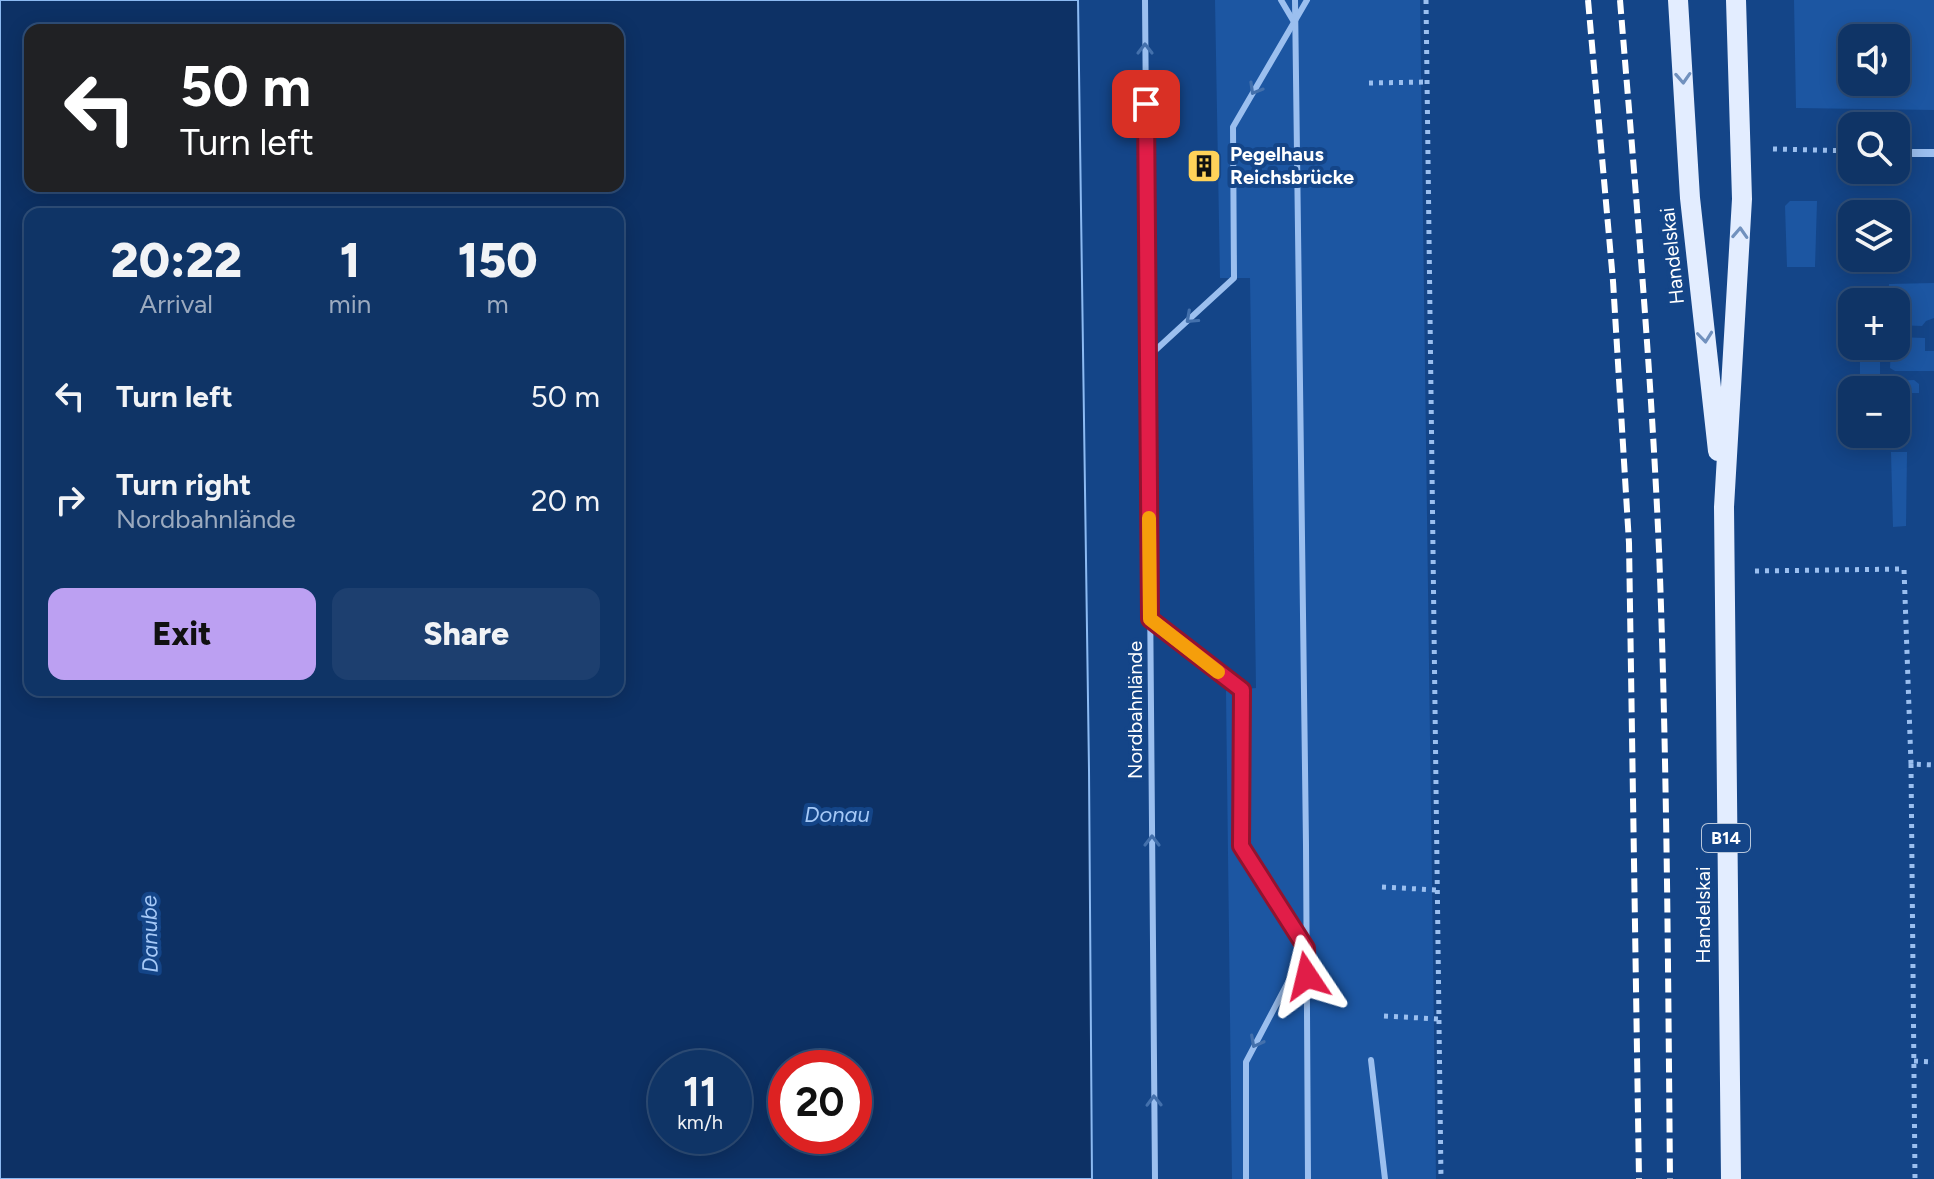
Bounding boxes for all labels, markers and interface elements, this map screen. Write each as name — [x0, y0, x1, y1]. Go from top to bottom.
map controls — [1838, 24, 1910, 448]
button: sound — [1838, 24, 1910, 96]
one-way arrow — [1136, 42, 1154, 55]
text: 50 m — [180, 53, 311, 120]
icon: left — [48, 56, 152, 160]
pin — [1112, 70, 1180, 138]
one-way arrow — [1674, 72, 1691, 85]
one-way arrow — [1249, 80, 1265, 95]
icon: arrive — [1124, 82, 1168, 126]
button: search — [1838, 112, 1910, 184]
text: Turn left — [180, 121, 314, 164]
place label: Pegelhaus Reichsbrücke — [1230, 142, 1354, 189]
building icon: Pegelhaus Reichsbrücke — [1185, 147, 1223, 185]
button: layers — [1838, 200, 1910, 272]
street label: Handelskai — [1655, 206, 1689, 306]
one-way arrow — [1731, 226, 1748, 239]
text: 20:22 — [111, 231, 242, 289]
text: 1 — [340, 231, 360, 289]
text: 150 — [458, 231, 537, 289]
text: Arrival — [140, 288, 213, 320]
text: min — [329, 288, 371, 320]
text: m — [487, 288, 509, 320]
button: + — [1838, 288, 1910, 360]
one-way arrow — [1186, 308, 1200, 323]
one-way arrow — [1697, 331, 1714, 344]
icon: left — [48, 374, 92, 418]
button: − — [1838, 376, 1910, 448]
text: Turn left — [116, 378, 233, 415]
text: 50 m — [531, 378, 600, 415]
text: Turn right — [116, 466, 251, 503]
icon: right — [48, 478, 92, 522]
text: 20 m — [531, 482, 600, 519]
text: Nordbahnlände — [116, 503, 296, 535]
button: Exit — [48, 588, 316, 680]
button: Share — [332, 588, 600, 680]
street label: Nordbahnlände — [1123, 641, 1147, 779]
water label: Donau — [804, 801, 870, 828]
road number: B14 — [1702, 824, 1750, 852]
one-way arrow — [1143, 834, 1161, 847]
street label: Handelskai — [1691, 866, 1715, 964]
water label: Danube — [135, 895, 164, 973]
position arrow — [1265, 934, 1349, 1018]
one-way arrow — [1251, 1033, 1266, 1048]
speed limit sign: 20 — [768, 1050, 872, 1154]
text: 11 — [683, 1068, 717, 1116]
one-way arrow — [1145, 1094, 1163, 1107]
text: km/h — [677, 1110, 723, 1134]

